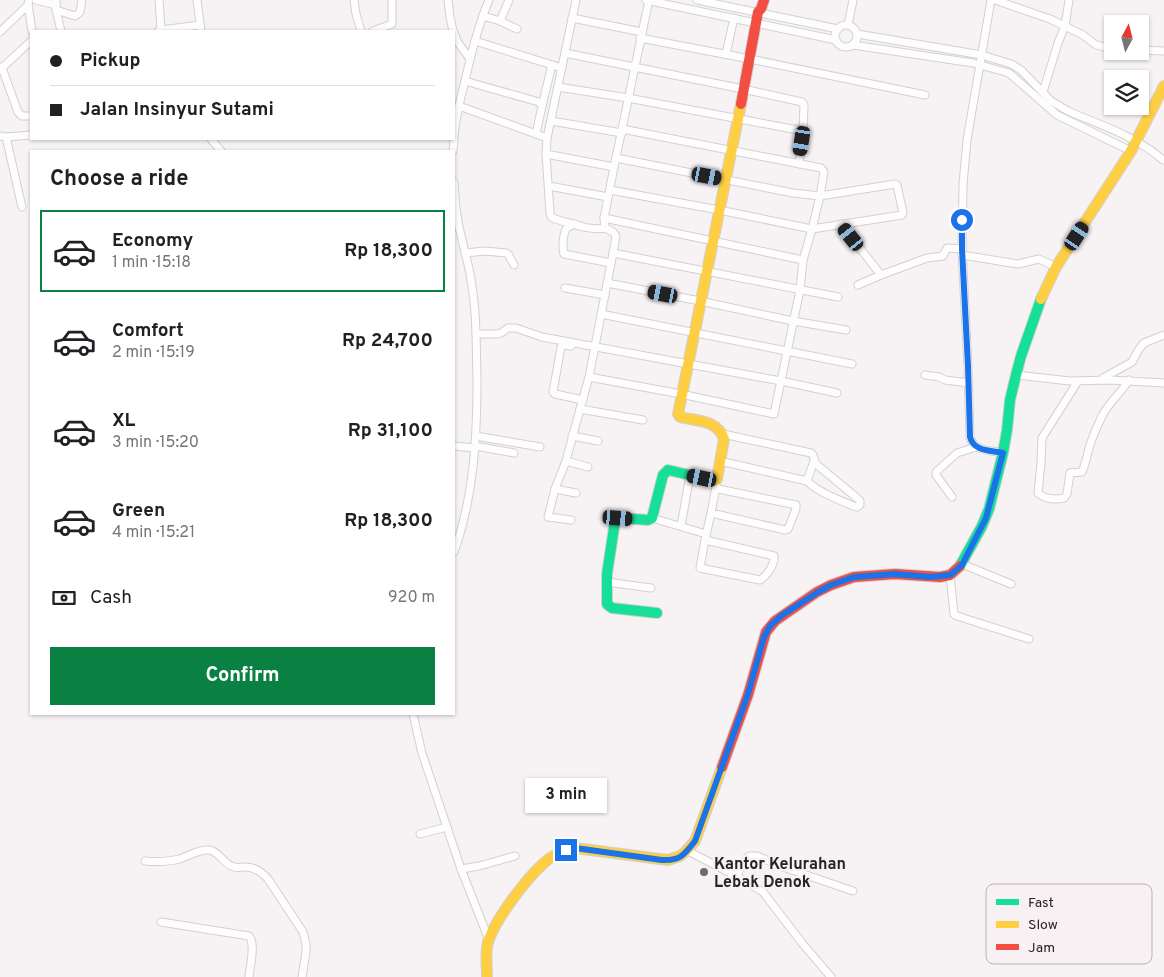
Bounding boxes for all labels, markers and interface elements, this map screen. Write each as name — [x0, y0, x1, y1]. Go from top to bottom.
north arrow — [1104, 15, 1149, 60]
map controls — [1104, 15, 1149, 115]
text: Pickup — [80, 49, 140, 73]
button: layers — [1104, 70, 1149, 115]
text: Jalan Insinyur Sutami — [80, 98, 274, 122]
car — [792, 125, 811, 157]
text: Choose a ride — [50, 166, 188, 193]
car — [690, 166, 723, 186]
route start — [951, 209, 973, 231]
car — [1062, 219, 1091, 253]
car — [835, 221, 866, 253]
icon: car — [52, 229, 97, 274]
text: Economy — [112, 229, 193, 253]
text: Rp 18,300 — [344, 239, 433, 263]
text: 1 min · 15:18 — [112, 253, 191, 273]
car — [646, 284, 679, 304]
icon: car — [52, 319, 97, 364]
text: Comfort — [112, 319, 184, 343]
text: Rp 24,700 — [342, 329, 433, 353]
text: 2 min · 15:19 — [112, 343, 195, 363]
icon: car — [52, 409, 97, 454]
text: XL — [112, 409, 135, 433]
text: Rp 31,100 — [348, 419, 433, 443]
text: 3 min · 15:20 — [112, 433, 199, 453]
car — [685, 468, 718, 488]
icon: car — [52, 499, 97, 544]
text: Green — [112, 499, 165, 523]
text: Rp 18,300 — [344, 509, 433, 533]
car — [602, 509, 633, 527]
text: 4 min · 15:21 — [112, 523, 195, 543]
icon: cash — [50, 584, 78, 612]
text: Cash — [90, 586, 132, 610]
text: 920 m — [388, 588, 435, 608]
button: Confirm — [50, 647, 435, 705]
callout: 3 min — [525, 778, 607, 812]
text: 3 min — [545, 785, 587, 805]
route end — [555, 839, 577, 861]
place label: Kantor Kelurahan Lebak Denok — [714, 855, 846, 893]
marker: Kantor Kelurahan Lebak Denok — [698, 866, 710, 878]
legend — [986, 884, 1152, 964]
text: Fast — [1028, 895, 1054, 912]
text: Slow — [1028, 917, 1058, 934]
text: Jam — [1028, 940, 1055, 957]

